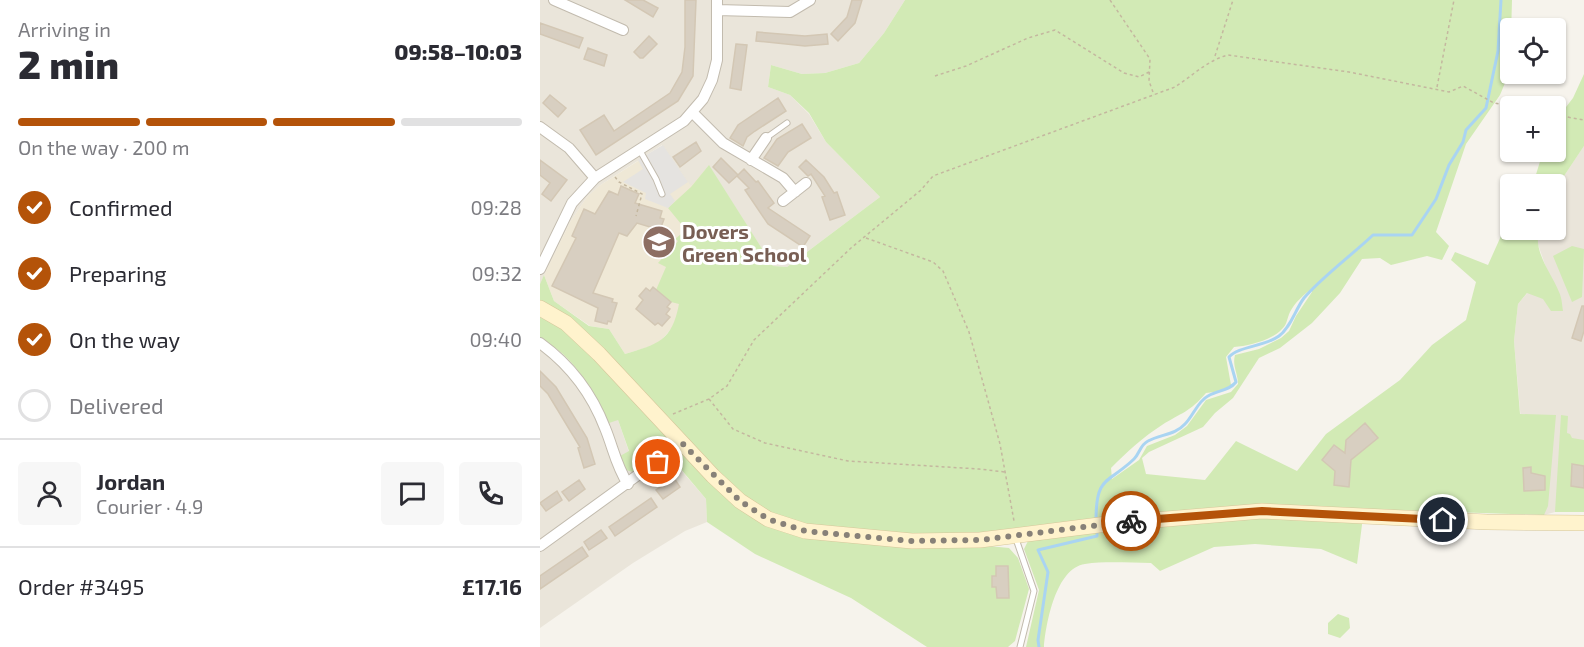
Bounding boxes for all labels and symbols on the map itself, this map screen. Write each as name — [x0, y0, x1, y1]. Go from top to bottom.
place label: Dovers Green School — [682, 219, 807, 266]
school or university icon: Dovers Green School — [641, 224, 677, 260]
pin — [632, 436, 683, 487]
courier — [1101, 491, 1161, 551]
pin — [1417, 494, 1468, 545]

